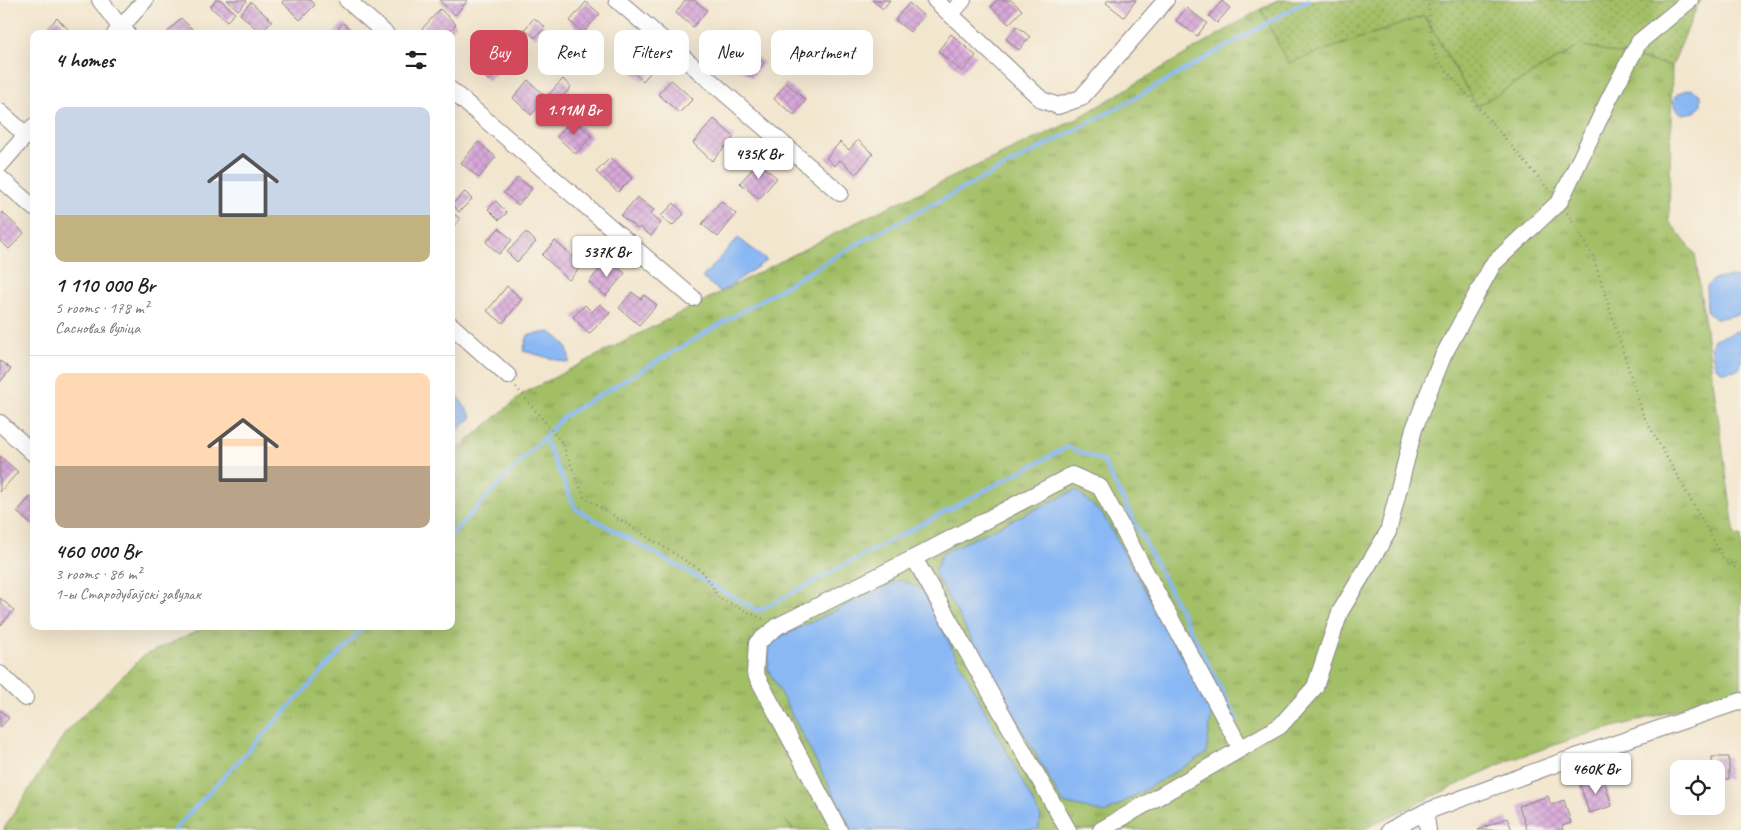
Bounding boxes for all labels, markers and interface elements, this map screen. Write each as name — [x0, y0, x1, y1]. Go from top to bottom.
chip: Buy — [470, 30, 528, 75]
chip: Rent — [538, 30, 604, 75]
chip: Filters — [614, 30, 689, 75]
chip: New — [699, 30, 761, 75]
chip: Apartment — [771, 30, 873, 75]
icon: filters — [402, 46, 430, 74]
text: 4 homes — [55, 47, 114, 73]
pin: 1.11M Br — [522, 94, 626, 136]
text: 1.11M Br — [547, 100, 601, 120]
pin: 435K Br — [713, 138, 805, 180]
icon: home — [198, 140, 288, 230]
text: 435K Br — [735, 144, 783, 164]
pin: 537K Br — [561, 236, 653, 278]
text: 537K Br — [583, 242, 631, 262]
text: 1 110 000 Br — [55, 272, 155, 298]
text: 5 rooms · 178 m² — [55, 298, 149, 318]
text: Сасновая вуліца — [55, 318, 140, 338]
icon: home — [198, 405, 288, 495]
text: 460 000 Br — [55, 538, 141, 564]
text: 3 rooms · 86 m² — [55, 564, 141, 584]
text: 1-ы Стародубаўскі завулак — [55, 584, 201, 604]
pin: 460K Br — [1550, 752, 1642, 795]
text: 460K Br — [1572, 759, 1620, 779]
map controls — [1670, 760, 1725, 815]
button: locate — [1670, 760, 1725, 815]

